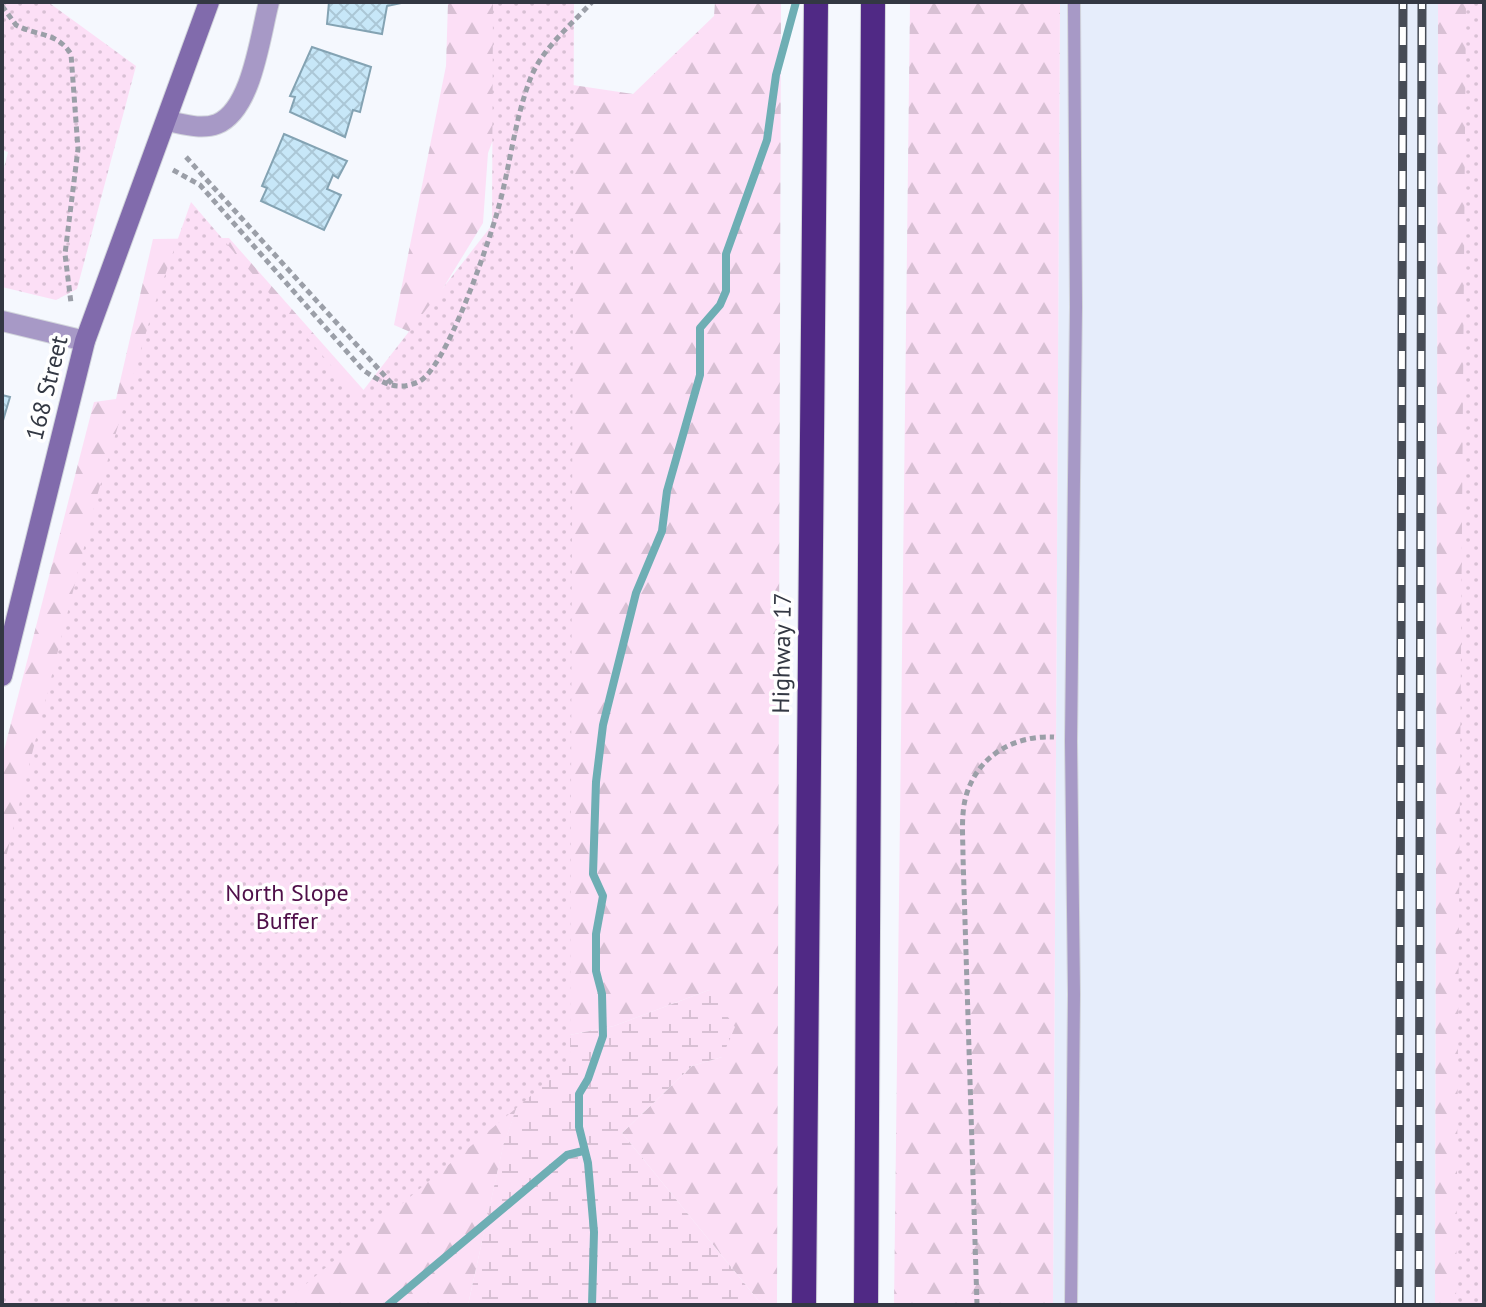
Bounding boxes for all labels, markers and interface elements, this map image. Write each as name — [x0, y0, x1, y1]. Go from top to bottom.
street label: 168 Street — [19, 332, 74, 444]
street label: Highway 17 — [765, 592, 798, 714]
park label: North Slope Buffer — [225, 877, 349, 936]

